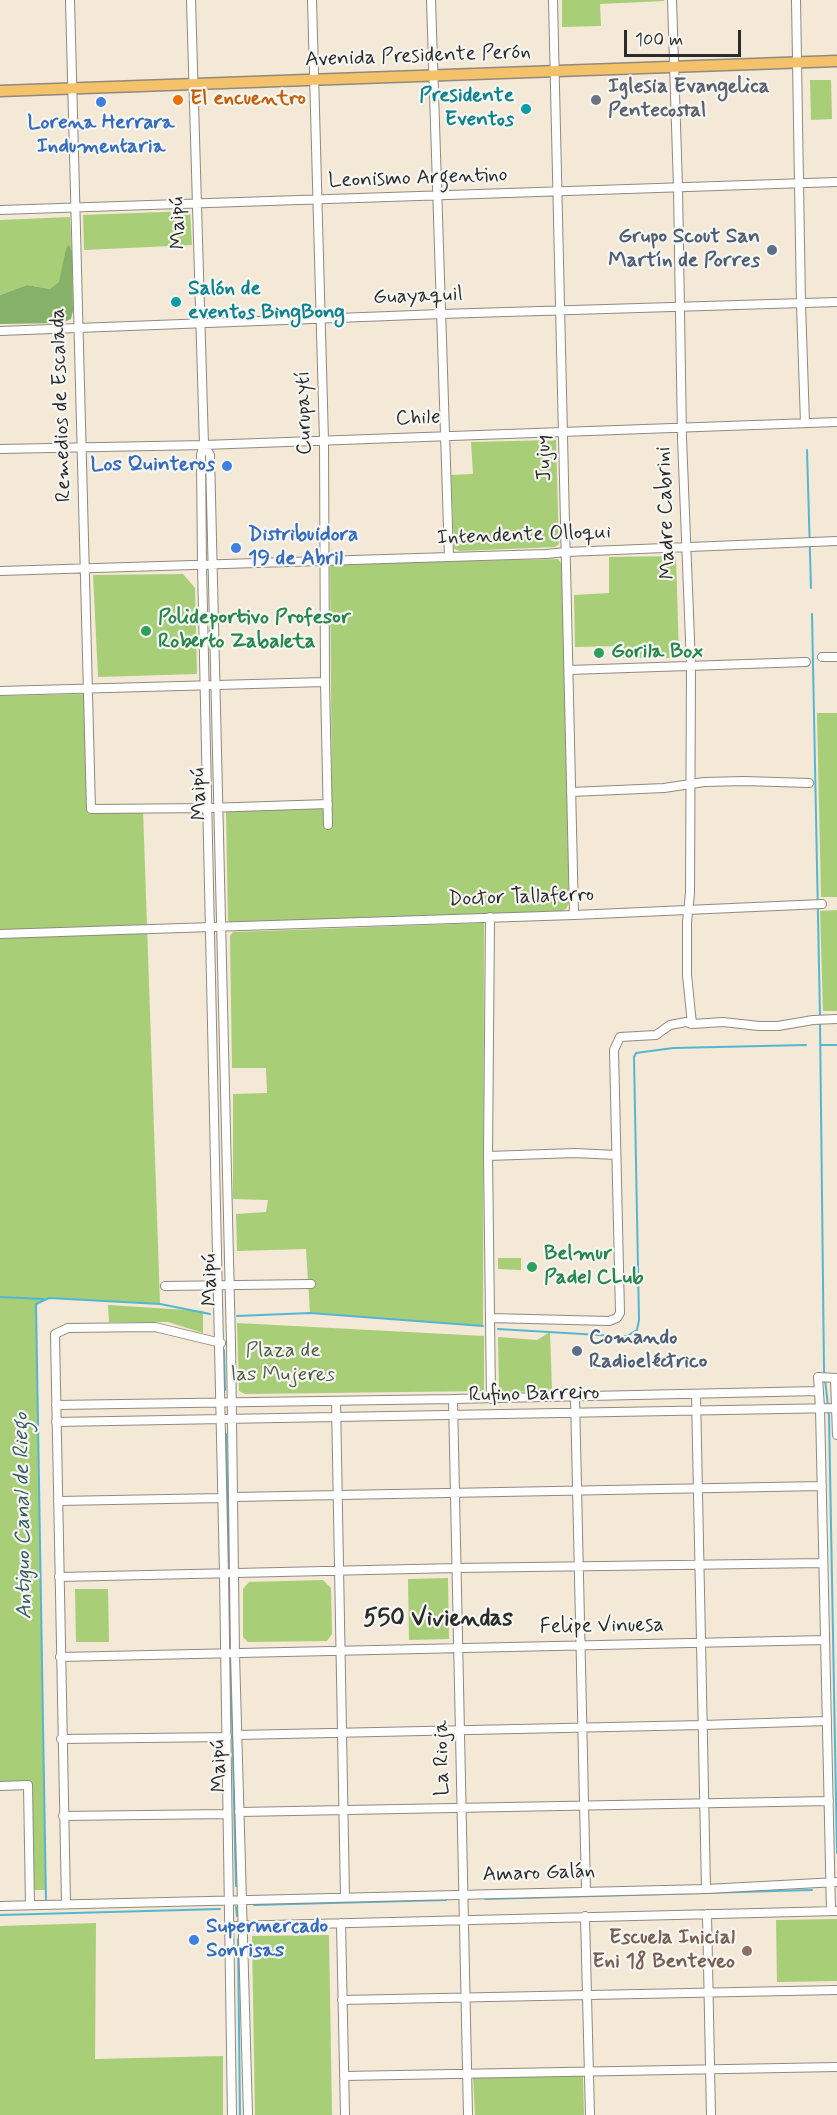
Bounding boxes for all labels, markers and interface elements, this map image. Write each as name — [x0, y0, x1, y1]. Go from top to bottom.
scale bar — [627, 18, 744, 56]
text: 100 m — [635, 28, 683, 52]
street label: Avenida Presidente Perón — [305, 40, 531, 74]
place label: Iglesia Evangelica Pentecostal — [608, 75, 769, 125]
place label: Presidente Eventos — [419, 84, 514, 134]
place label: El encuentro — [190, 87, 306, 113]
marker: El encuentro — [171, 93, 185, 107]
marker: Iglesia Evangelica Pentecostal — [589, 93, 603, 107]
marker: Lorena Herrara Indumentaria — [94, 95, 108, 109]
marker: Presidente Eventos — [519, 102, 533, 116]
place label: Lorena Herrara Indumentaria — [28, 111, 174, 161]
street label: Leonismo Argentino — [328, 163, 508, 195]
street label: Maipú — [165, 196, 193, 250]
place label: Grupo Scout San Martín de Porres — [608, 225, 760, 275]
marker: Grupo Scout San Martín de Porres — [765, 243, 779, 257]
place label: Salón de eventos BingBong — [188, 277, 345, 327]
street label: Guayaquil — [373, 283, 463, 311]
marker: Salón de eventos BingBong — [169, 295, 183, 309]
street label: Remedios de Escalada — [46, 307, 78, 503]
street label: Curupaytí — [292, 371, 318, 455]
street label: Chile — [395, 406, 441, 432]
street label: Jujuy — [532, 434, 558, 482]
street label: Madre Cabrini — [652, 446, 682, 580]
place label: Los Quinteros — [91, 453, 215, 479]
marker: Los Quinteros — [220, 459, 234, 473]
street label: Intendente Olloqui — [436, 520, 612, 552]
place label: Distribuidora 19 de Abril — [248, 523, 358, 573]
marker: Distribuidora 19 de Abril — [229, 541, 243, 555]
place label: Polideportivo Profesor Roberto Zabaleta — [158, 606, 351, 656]
marker: Polideportivo Profesor Roberto Zabaleta — [139, 624, 153, 638]
place label: Gorila Box — [611, 640, 703, 666]
marker: Gorila Box — [592, 646, 606, 660]
street label: Maipú — [186, 767, 214, 821]
street label: Doctor Tallaferro — [448, 883, 594, 913]
place label: Belmur Padel CLub — [544, 1242, 644, 1292]
street label: Maipú — [198, 1253, 224, 1307]
marker: Belmur Padel CLub — [525, 1260, 539, 1274]
place label: Comando Radioeléctrico — [589, 1326, 707, 1376]
park label: Plaza de las Mujeres — [231, 1339, 335, 1389]
marker: Comando Radioeléctrico — [570, 1344, 584, 1358]
street label: Rufino Barreiro — [468, 1381, 600, 1409]
water label: Antiguo Canal de Riego — [9, 1412, 39, 1620]
district label: 550 Viviendas — [363, 1606, 513, 1634]
street label: Felipe Vinuesa — [540, 1613, 664, 1641]
street label: La Rioja — [430, 1720, 456, 1796]
street label: Maipú — [206, 1739, 234, 1793]
street label: Amaro Galán — [482, 1859, 596, 1889]
place label: Supermercado Sonrisas — [206, 1915, 328, 1965]
place label: Escuela Inicial Eni 18 Benteveo — [592, 1926, 735, 1976]
marker: Supermercado Sonrisas — [187, 1933, 201, 1947]
marker: Escuela Inicial Eni 18 Benteveo — [740, 1944, 754, 1958]

